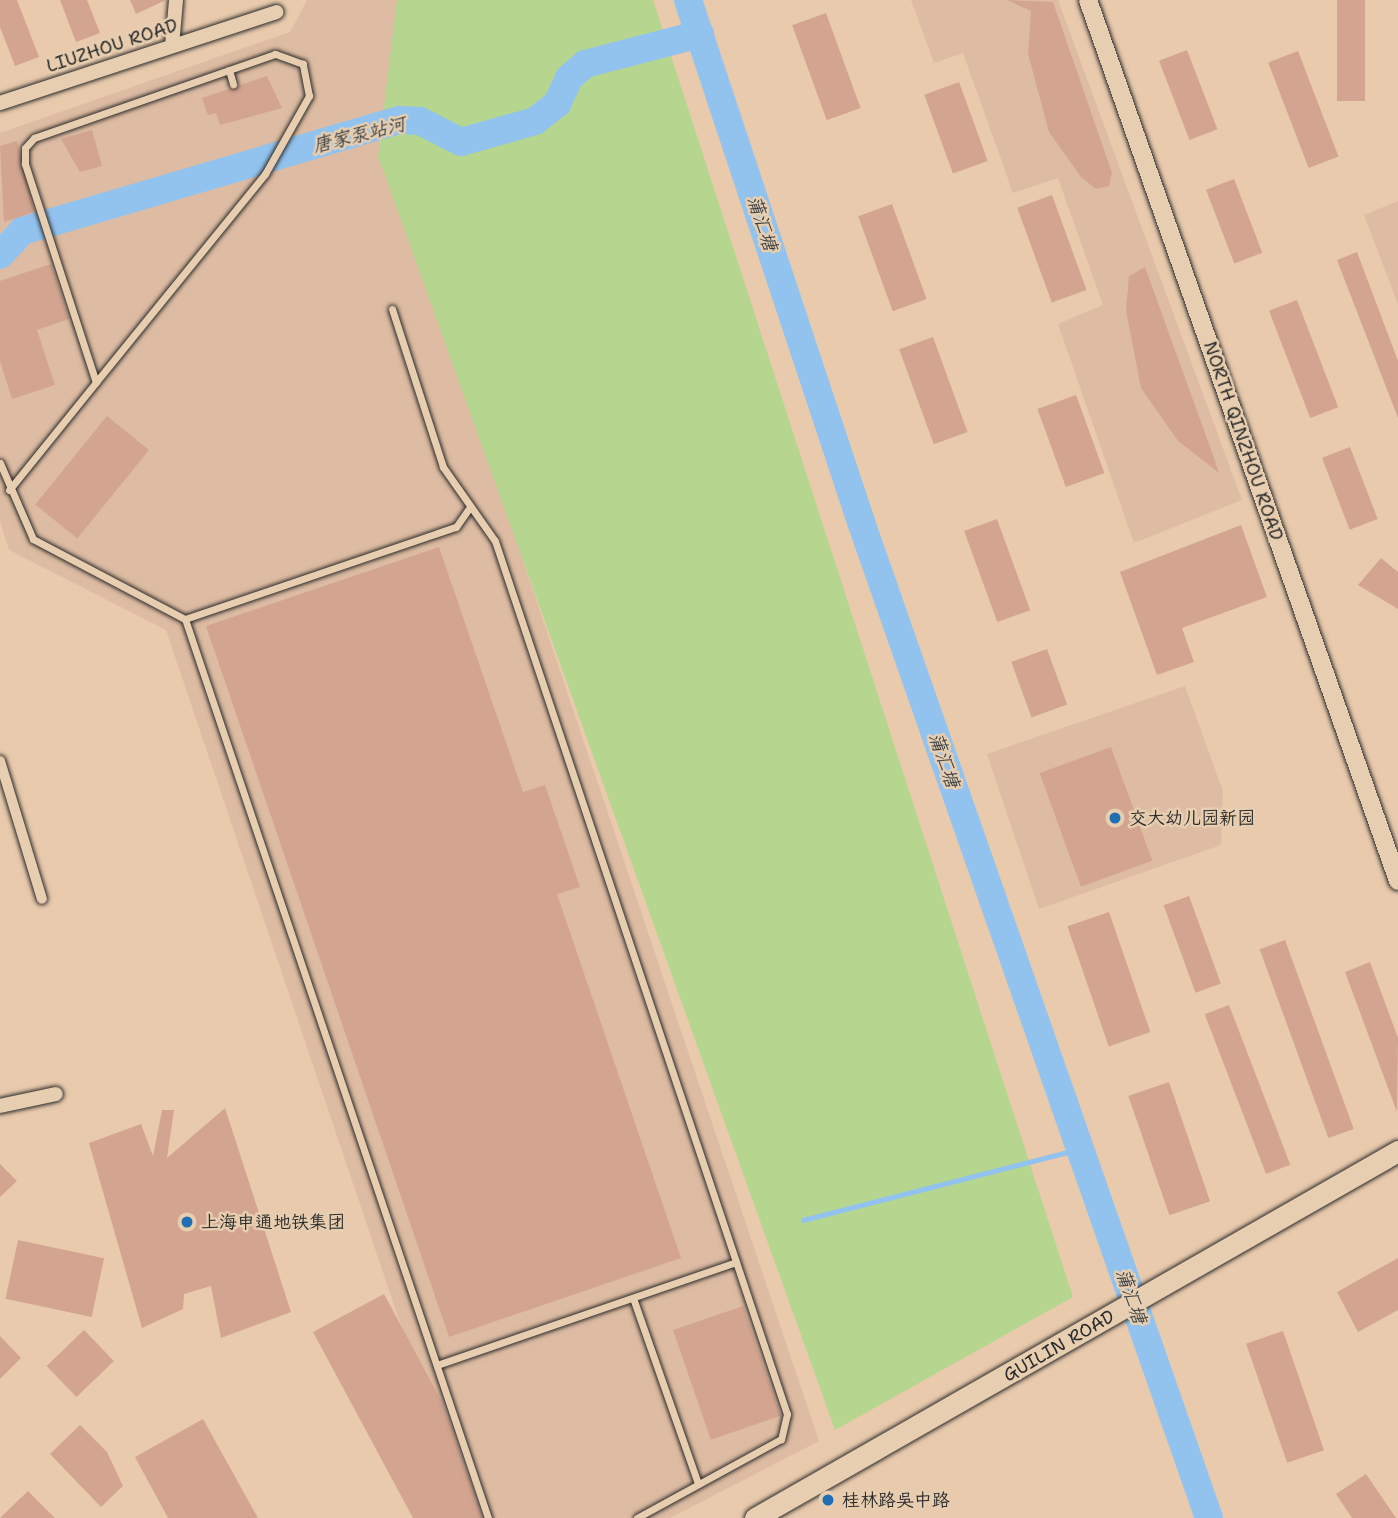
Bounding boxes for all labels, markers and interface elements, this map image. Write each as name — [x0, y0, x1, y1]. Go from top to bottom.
street label: LIUZHOU ROAD — [44, 15, 180, 77]
water label: 唐家泵站河 — [310, 112, 408, 158]
water label: 蒲汇塘 — [742, 192, 782, 254]
street label: NORTH QINZHOU ROAD — [1199, 338, 1287, 544]
water label: 蒲汇塘 — [924, 729, 964, 791]
place label: 交大幼儿园新园 — [1129, 807, 1255, 829]
marker: 交大幼儿园新园 — [1107, 810, 1123, 826]
place label: 上海申通地铁集团 — [201, 1211, 345, 1233]
marker: 上海申通地铁集团 — [179, 1214, 195, 1230]
water label: 蒲汇塘 — [1111, 1265, 1151, 1327]
street label: GUILIN ROAD — [1000, 1305, 1118, 1387]
place label: 桂林路吴中路 — [842, 1489, 950, 1511]
marker: 桂林路吴中路 — [820, 1492, 836, 1508]

